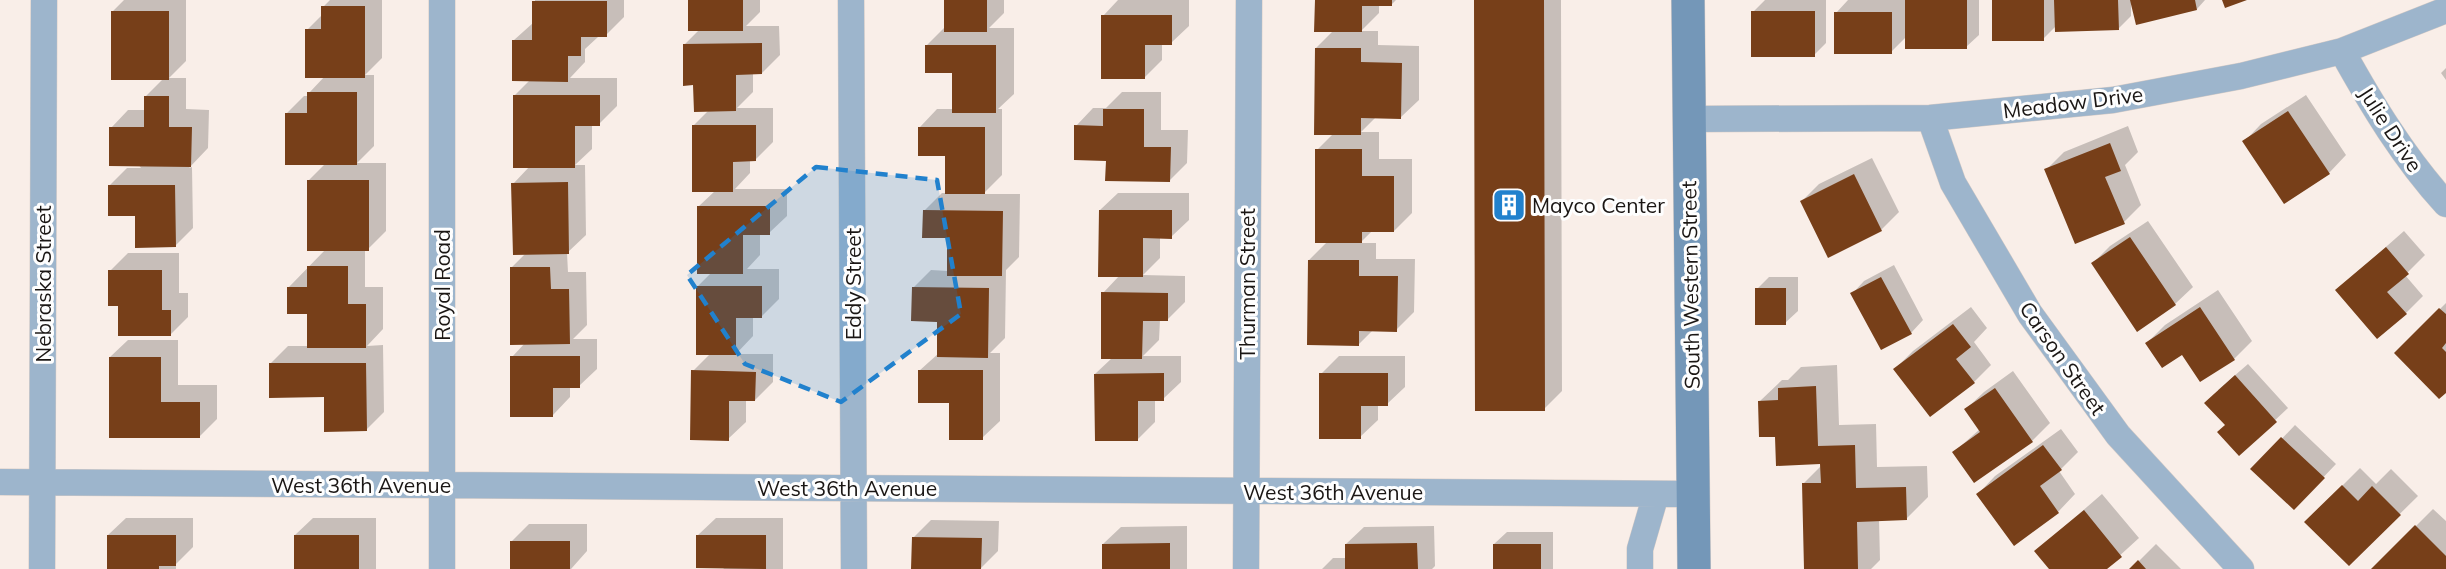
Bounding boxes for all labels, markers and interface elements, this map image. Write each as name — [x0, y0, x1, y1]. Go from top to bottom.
street label: Meadow Drive — [2001, 81, 2145, 123]
street label: Julie Drive — [2354, 81, 2428, 177]
street label: South Western Street — [1675, 181, 1705, 389]
building icon: Mayco Center — [1491, 187, 1527, 223]
place label: Mayco Center — [1532, 192, 1665, 218]
street label: Nebraska Street — [30, 205, 56, 363]
street label: Thurman Street — [1234, 208, 1260, 360]
street label: Eddy Street — [840, 228, 866, 340]
street label: Royal Road — [429, 229, 455, 341]
street label: Carson Street — [2014, 296, 2112, 420]
street label: West 36th Avenue — [271, 472, 451, 498]
street label: West 36th Avenue — [757, 475, 937, 501]
street label: West 36th Avenue — [1243, 479, 1423, 505]

